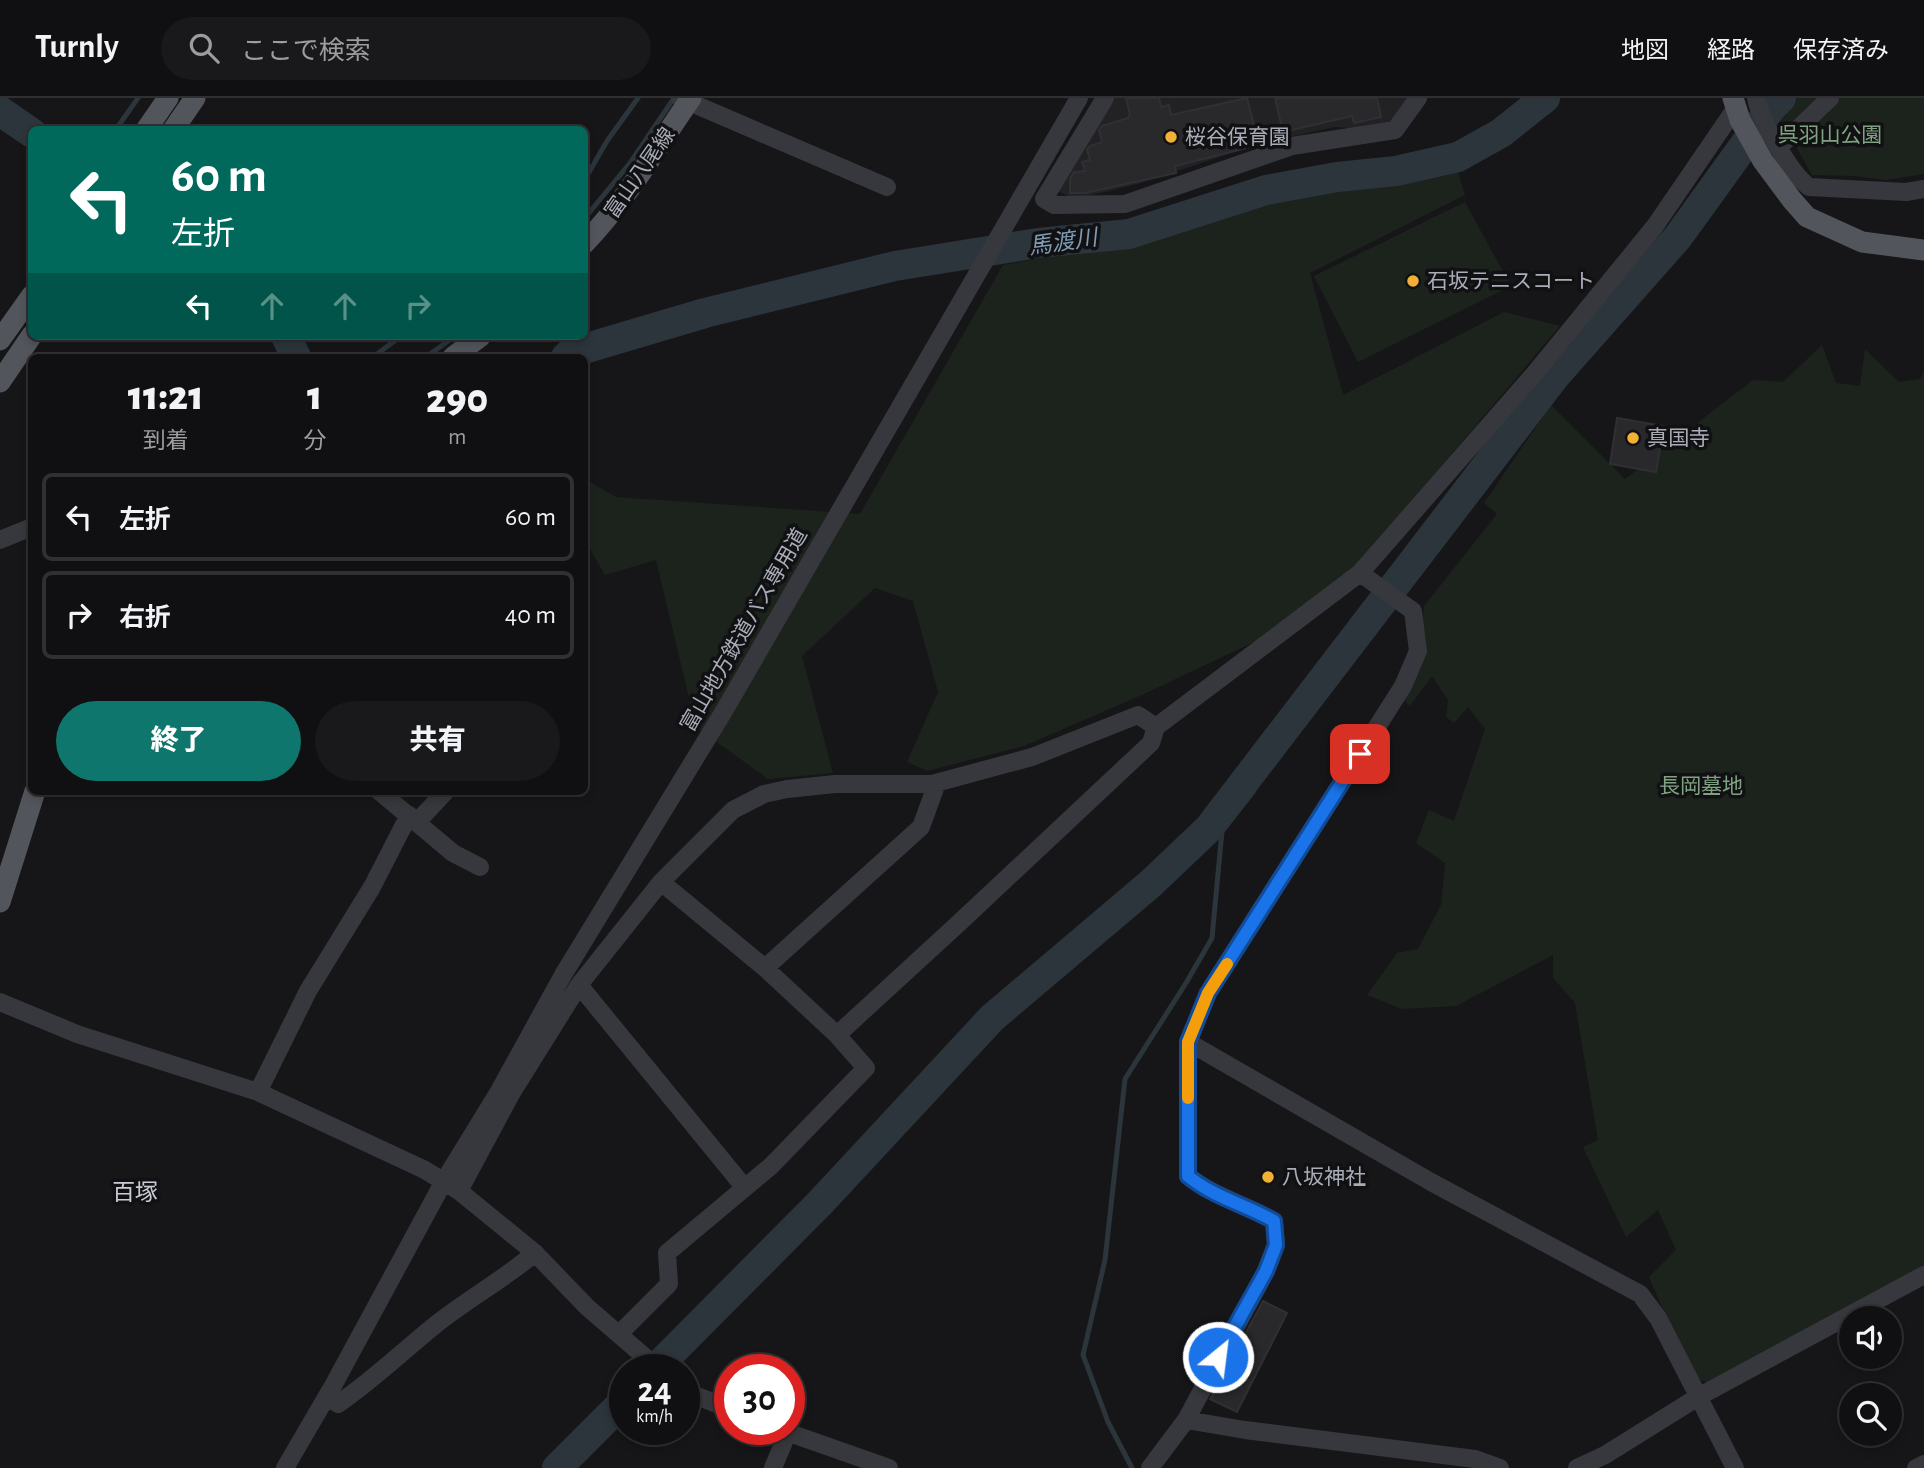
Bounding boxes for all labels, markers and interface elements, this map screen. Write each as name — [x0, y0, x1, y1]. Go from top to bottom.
search box — [161, 17, 651, 80]
icon: search — [185, 29, 223, 67]
text: Turnly — [35, 31, 119, 64]
text: ここで検索 — [241, 38, 371, 64]
text: 地図 — [1621, 39, 1669, 63]
text: 経路 — [1707, 39, 1755, 63]
text: 保存済み — [1793, 39, 1889, 63]
street label: 富山八尾線 — [600, 123, 679, 222]
park label: 呉羽山公園 — [1778, 124, 1883, 146]
place label: 桜谷保育園 — [1185, 126, 1290, 148]
marker: 桜谷保育園 — [1163, 129, 1179, 145]
text: 60 m — [171, 152, 267, 201]
icon: left — [56, 154, 147, 245]
text: 左折 — [171, 218, 235, 250]
water label: 馬渡川 — [1027, 224, 1102, 259]
place label: 石坂テニスコート — [1427, 270, 1595, 292]
marker: 石坂テニスコート — [1405, 273, 1421, 289]
icon: left — [180, 287, 218, 325]
icon: ahead — [253, 287, 291, 325]
icon: ahead — [326, 287, 364, 325]
icon: right — [399, 287, 437, 325]
text: 11:21 — [128, 375, 204, 417]
text: 1 — [307, 375, 323, 417]
text: 290 — [426, 378, 488, 420]
text: m — [448, 426, 466, 449]
place label: 真国寺 — [1647, 427, 1710, 449]
text: 到着 — [143, 430, 189, 453]
text: 分 — [303, 430, 326, 453]
marker: 真国寺 — [1625, 430, 1641, 446]
icon: left — [60, 498, 98, 536]
text: 60 m — [505, 504, 556, 530]
text: 左折 — [119, 507, 171, 533]
street label: 富山地方鉄道バス専用道 — [676, 524, 811, 735]
icon: right — [60, 596, 98, 634]
text: 40 m — [505, 602, 556, 628]
text: 右折 — [119, 605, 171, 631]
button: 終了 — [56, 701, 301, 781]
button: 共有 — [315, 701, 560, 781]
pin — [1330, 724, 1390, 784]
icon: arrive — [1341, 735, 1379, 773]
park label: 長岡墓地 — [1659, 775, 1743, 797]
place label: 八坂神社 — [1282, 1166, 1366, 1188]
marker: 八坂神社 — [1260, 1169, 1276, 1185]
district label: 百塚 — [112, 1181, 158, 1205]
map controls — [1839, 1306, 1902, 1446]
button: sound — [1839, 1306, 1902, 1369]
position arrow — [1181, 1320, 1255, 1394]
speed limit sign: 30 — [714, 1354, 805, 1445]
text: 24 — [637, 1373, 672, 1408]
button: search — [1839, 1383, 1902, 1446]
text: km/h — [636, 1408, 673, 1426]

